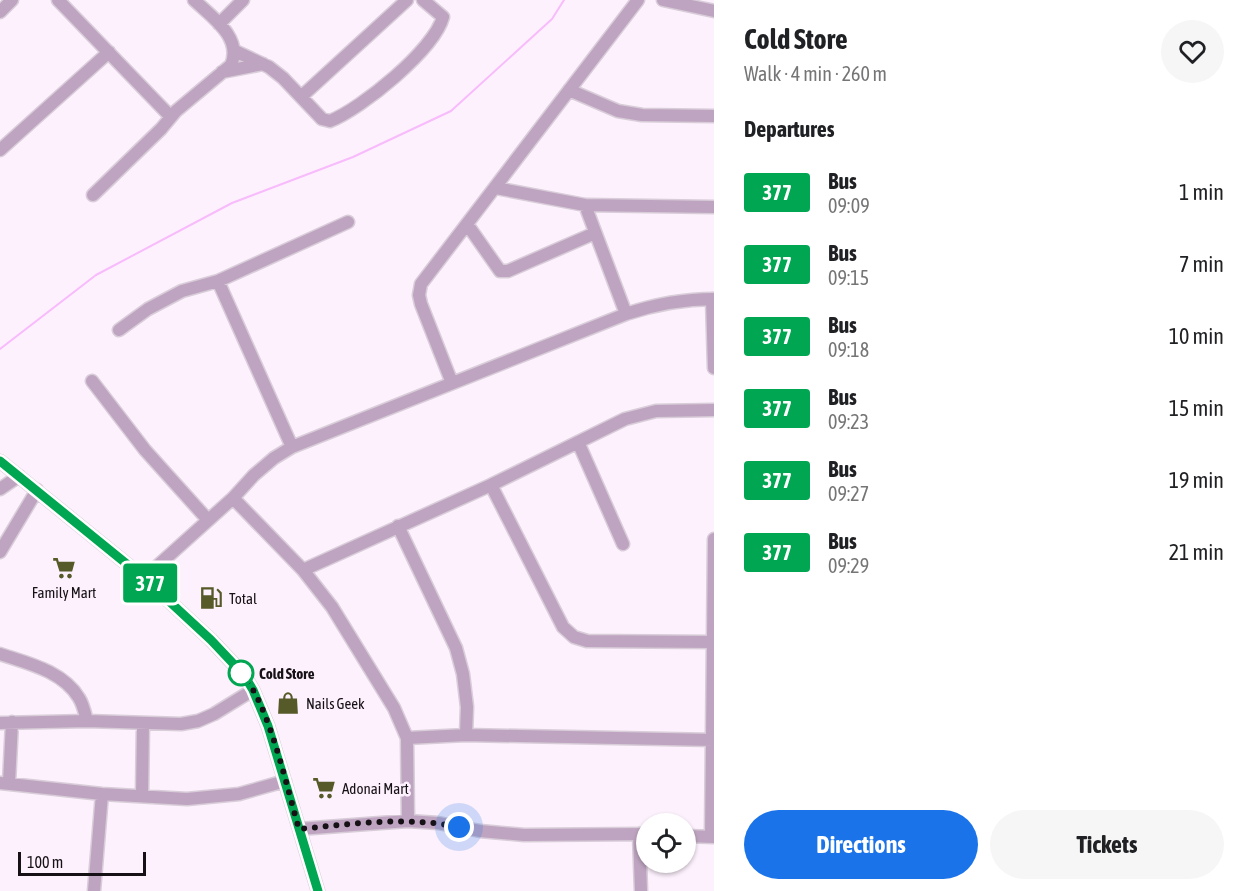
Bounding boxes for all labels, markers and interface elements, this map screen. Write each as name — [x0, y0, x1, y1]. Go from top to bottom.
button: heart — [1161, 20, 1224, 83]
text: Cold Store — [744, 23, 848, 55]
text: Walk · 4 min · 260 m — [744, 62, 887, 85]
text: Departures — [744, 116, 834, 142]
text: Bus — [828, 168, 857, 194]
text: 1 min — [1179, 179, 1224, 205]
text: 377 — [762, 180, 792, 204]
text: 09:09 — [828, 194, 870, 217]
text: Bus — [828, 240, 857, 266]
text: 7 min — [1179, 251, 1224, 277]
text: 377 — [762, 252, 792, 276]
text: 09:15 — [828, 266, 869, 289]
text: Bus — [828, 312, 857, 338]
text: 10 min — [1169, 323, 1224, 349]
text: 377 — [762, 324, 792, 348]
text: 09:18 — [828, 338, 869, 361]
text: Bus — [828, 384, 857, 410]
text: 15 min — [1169, 395, 1224, 421]
text: 377 — [762, 396, 792, 420]
text: 09:23 — [828, 410, 869, 433]
text: Bus — [828, 456, 857, 482]
text: 19 min — [1169, 467, 1224, 493]
text: 377 — [762, 468, 792, 492]
text: 09:27 — [828, 482, 869, 505]
text: Bus — [828, 528, 857, 554]
text: 21 min — [1169, 539, 1224, 565]
text: 377 — [762, 540, 792, 564]
text: 09:29 — [828, 554, 869, 577]
supermarket icon: Family Mart — [51, 555, 77, 581]
line badge: 377 — [116, 564, 184, 602]
text: 377 — [135, 571, 165, 595]
place label: Family Mart — [32, 584, 96, 601]
fuel station icon: Total — [198, 585, 224, 611]
place label: Total — [229, 590, 257, 607]
marker: Cold Store — [228, 660, 254, 686]
place label: Cold Store — [259, 665, 315, 682]
shop icon: Nails Geek — [275, 690, 301, 716]
place label: Nails Geek — [306, 695, 365, 712]
supermarket icon: Adonai Mart — [311, 775, 337, 801]
place label: Adonai Mart — [342, 780, 409, 797]
button: Directions — [744, 810, 978, 879]
button: Tickets — [990, 810, 1224, 879]
your location — [444, 812, 474, 842]
map controls — [636, 813, 696, 873]
button: locate — [636, 813, 696, 873]
scale bar — [18, 849, 146, 876]
text: 100 m — [27, 853, 63, 871]

